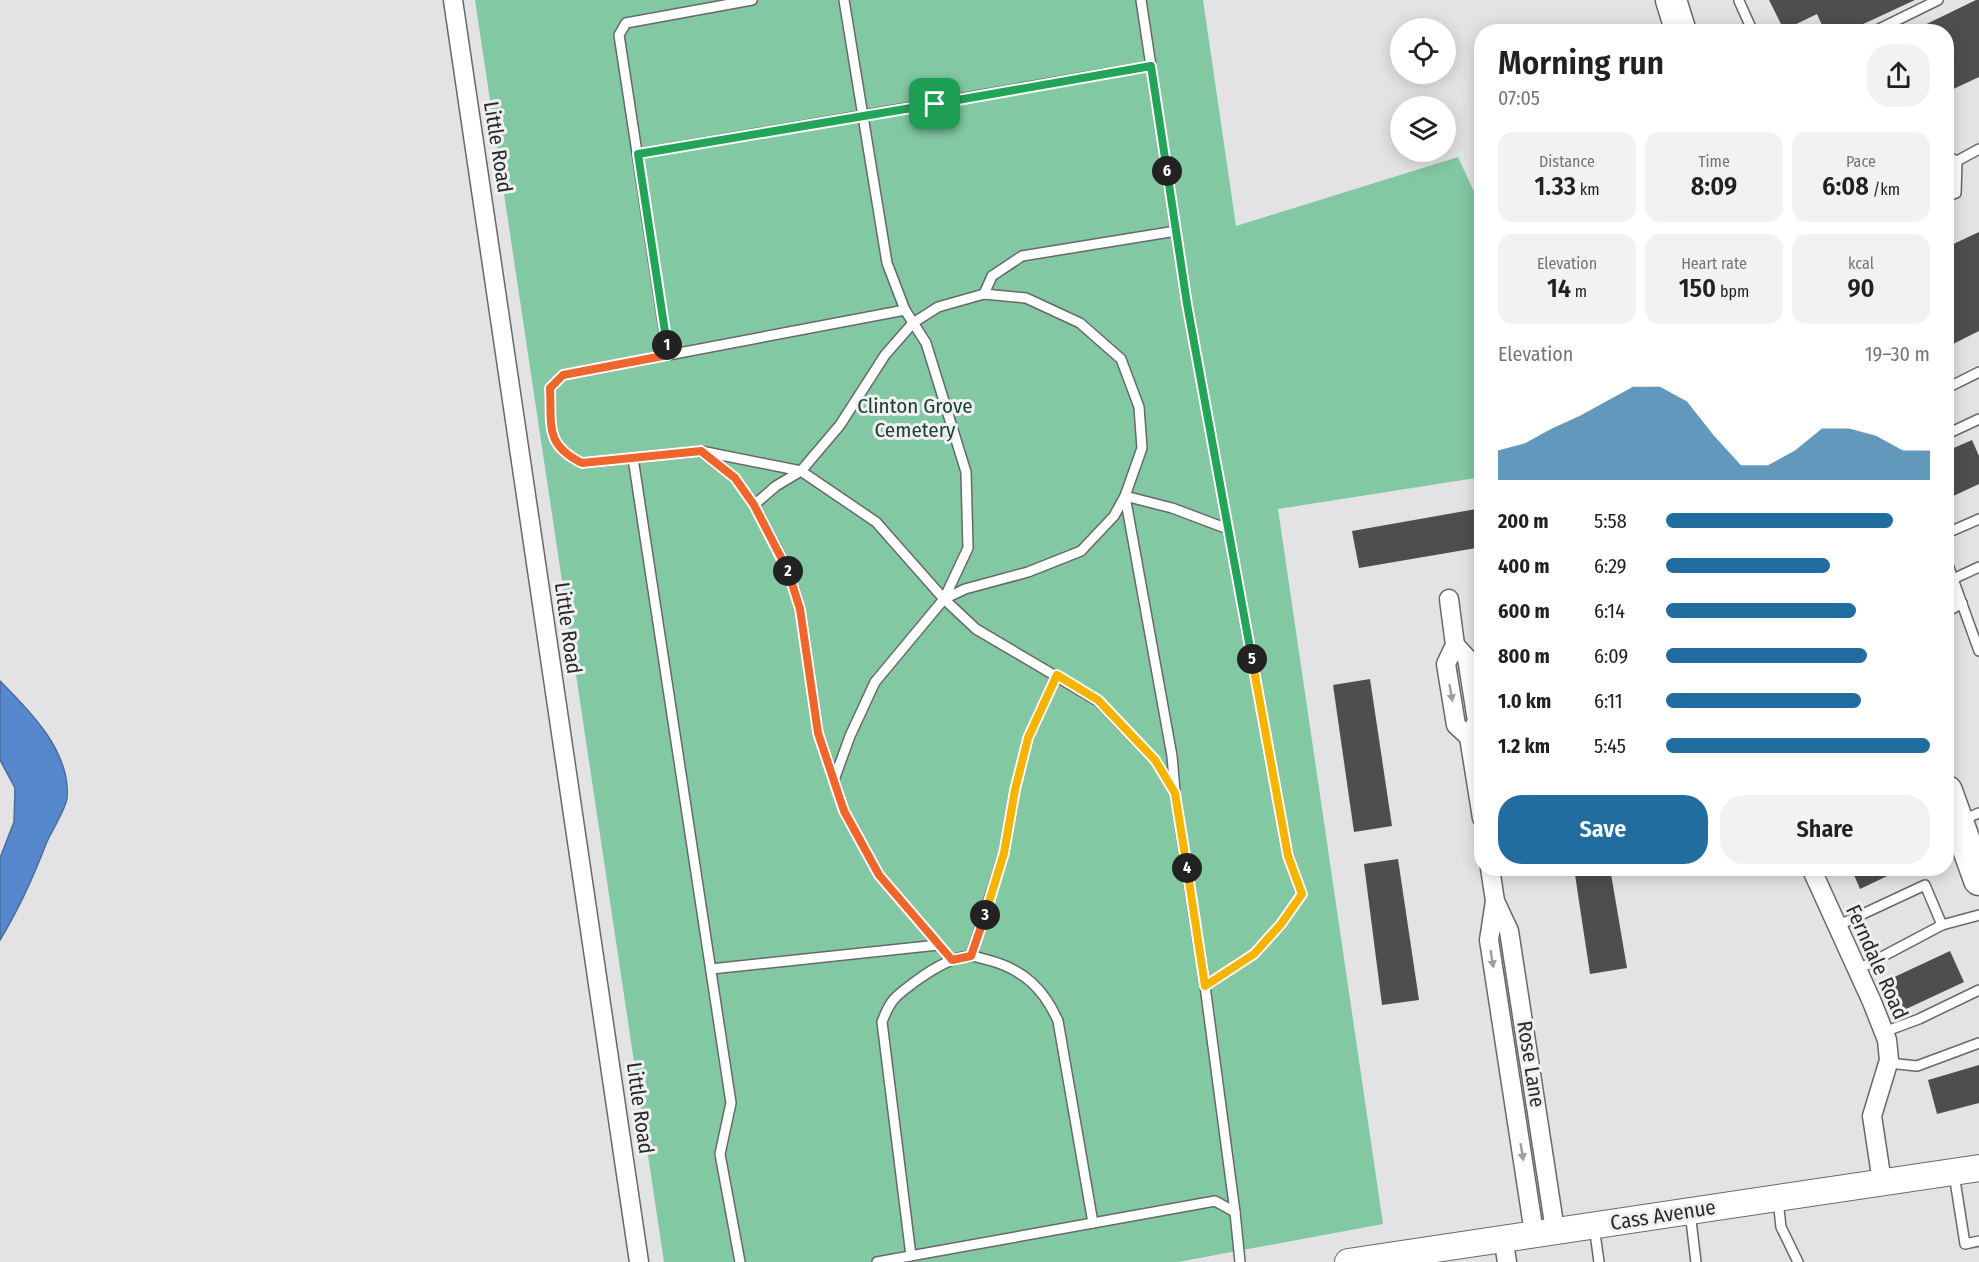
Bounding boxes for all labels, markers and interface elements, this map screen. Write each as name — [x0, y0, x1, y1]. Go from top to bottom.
map controls — [1390, 18, 1456, 162]
button: locate — [1390, 18, 1456, 84]
text: Morning run — [1498, 43, 1664, 83]
button: share — [1867, 44, 1930, 107]
pin — [909, 78, 960, 129]
text: 07:05 — [1498, 86, 1540, 110]
icon: arrive — [918, 87, 951, 120]
button: layers — [1390, 96, 1456, 162]
street label: Little Road — [478, 99, 518, 195]
text: Distance — [1539, 152, 1595, 171]
text: Time — [1698, 152, 1730, 171]
text: Pace — [1846, 152, 1876, 171]
pin: 6 — [1152, 156, 1182, 186]
text: 6 — [1163, 161, 1171, 180]
text: 1.33 — [1535, 171, 1576, 202]
text: 8:09 — [1691, 171, 1737, 202]
text: 6:08 — [1822, 171, 1869, 202]
text: km — [1576, 180, 1599, 199]
text: /km — [1869, 180, 1900, 199]
text: Elevation — [1537, 254, 1597, 273]
text: Heart rate — [1681, 254, 1747, 273]
text: kcal — [1848, 254, 1874, 273]
text: 14 — [1547, 273, 1571, 304]
text: 150 — [1679, 273, 1716, 304]
text: 90 — [1847, 273, 1875, 304]
text: m — [1571, 282, 1587, 301]
text: bpm — [1716, 282, 1749, 301]
pin: 1 — [652, 330, 682, 360]
text: 1 — [664, 335, 670, 354]
text: Elevation — [1498, 342, 1573, 366]
text: 19–30 m — [1865, 342, 1930, 366]
park label: Clinton Grove Cemetery — [857, 393, 973, 443]
text: 200 m — [1498, 509, 1549, 533]
text: 5:58 — [1594, 509, 1627, 533]
text: 400 m — [1498, 554, 1550, 578]
text: 6:29 — [1594, 554, 1627, 578]
pin: 2 — [773, 556, 803, 586]
text: 2 — [784, 561, 792, 580]
street label: Little Road — [549, 580, 587, 676]
text: 600 m — [1498, 599, 1550, 623]
text: 6:14 — [1594, 599, 1625, 623]
pin: 5 — [1237, 644, 1267, 674]
text: 800 m — [1498, 644, 1550, 668]
text: 6:09 — [1594, 644, 1628, 668]
text: 5 — [1248, 649, 1256, 668]
one-way arrow — [1447, 683, 1456, 702]
text: 1.0 km — [1498, 689, 1551, 713]
text: 6:11 — [1594, 689, 1623, 713]
text: 1.2 km — [1498, 734, 1550, 758]
text: 5:45 — [1594, 734, 1626, 758]
button: Save — [1498, 795, 1708, 864]
button: Share — [1720, 795, 1930, 864]
pin: 4 — [1172, 853, 1202, 883]
text: 4 — [1183, 858, 1191, 877]
pin: 3 — [970, 900, 1000, 930]
street label: Ferndale Road — [1840, 901, 1914, 1023]
text: 3 — [981, 905, 989, 924]
one-way arrow — [1487, 950, 1496, 969]
street label: Rose Lane — [1511, 1019, 1551, 1109]
street label: Little Road — [621, 1060, 659, 1156]
one-way arrow — [1517, 1142, 1526, 1161]
street label: Cass Avenue — [1608, 1194, 1718, 1236]

